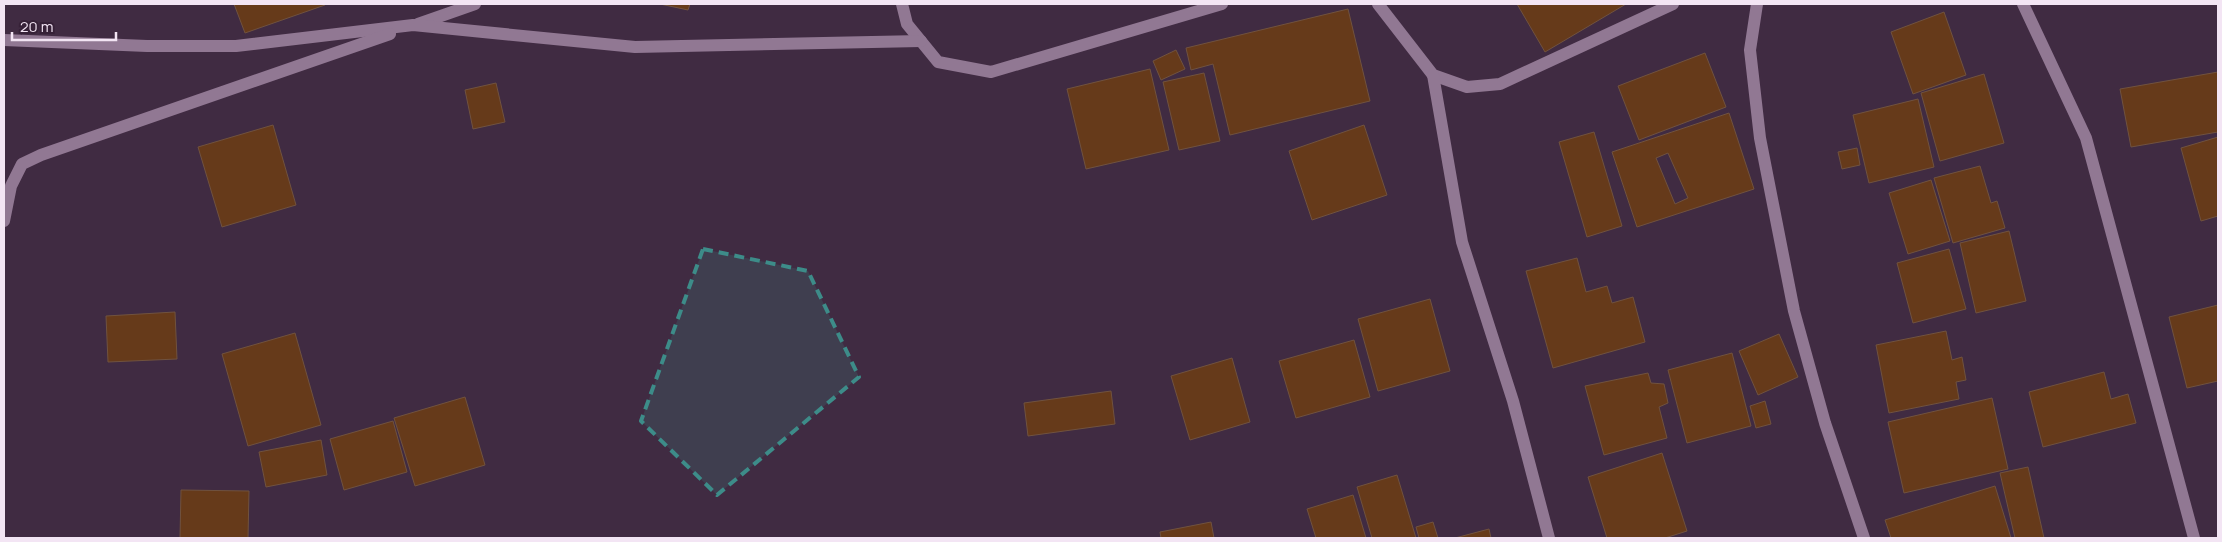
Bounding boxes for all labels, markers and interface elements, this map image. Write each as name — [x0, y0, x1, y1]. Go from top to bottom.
scale bar — [12, 10, 116, 42]
text: 20 m — [20, 16, 53, 37]

